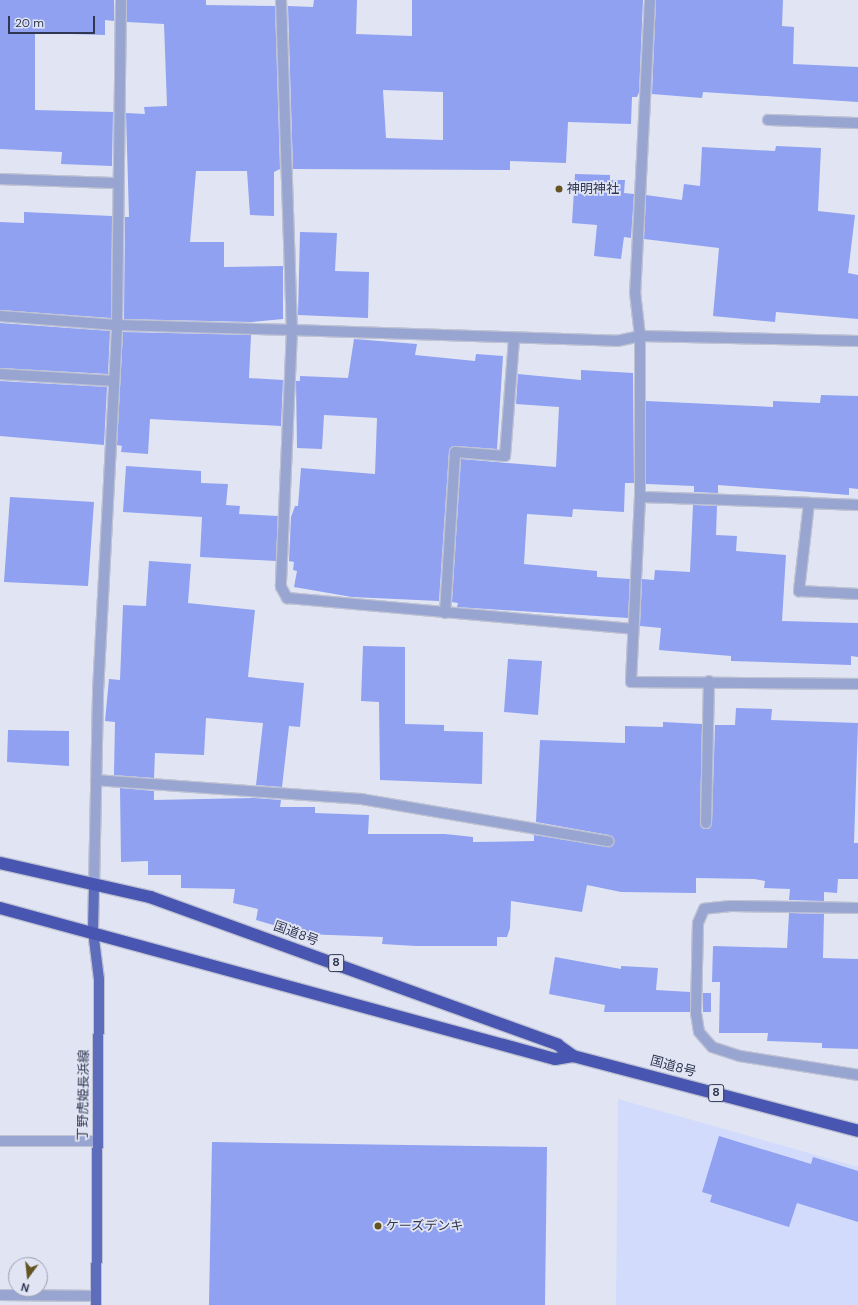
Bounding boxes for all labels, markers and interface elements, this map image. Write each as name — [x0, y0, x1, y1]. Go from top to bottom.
scale bar — [10, 8, 97, 34]
text: 20 m — [15, 15, 44, 31]
place label: 神明神社 — [567, 181, 619, 197]
marker: 神明神社 — [554, 184, 564, 194]
street label: 国道8号 — [271, 919, 321, 949]
road number: 8 — [328, 953, 344, 973]
street label: 丁野虎姫長浜線 — [75, 1049, 93, 1141]
street label: 国道8号 — [648, 1053, 698, 1081]
road number: 8 — [708, 1083, 724, 1103]
place label: ケーズデンキ — [386, 1218, 464, 1234]
marker: ケーズデンキ — [373, 1221, 383, 1231]
north arrow — [8, 1257, 48, 1297]
text: N — [19, 1280, 31, 1295]

